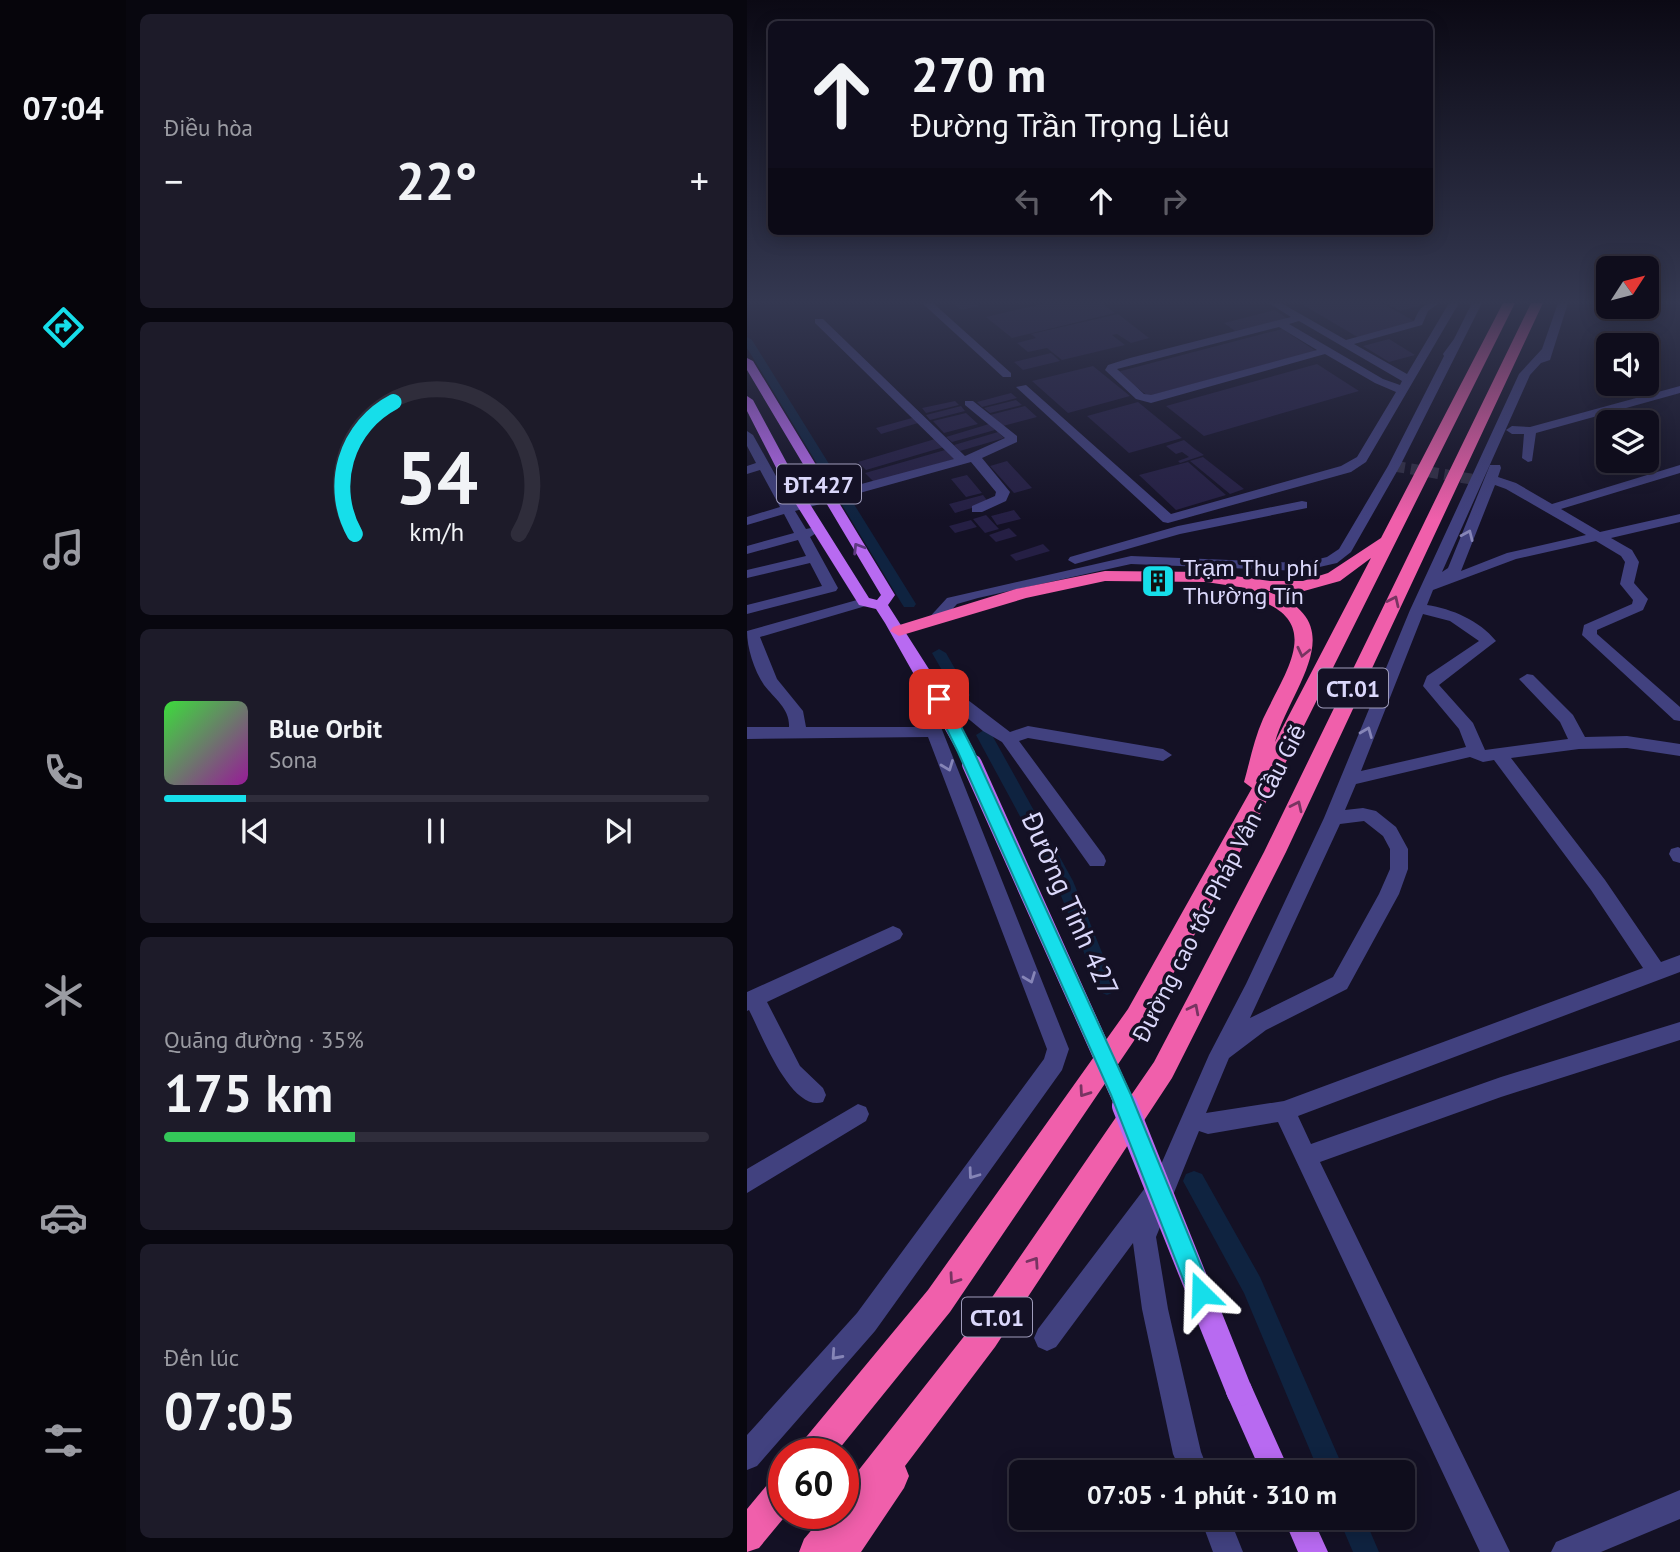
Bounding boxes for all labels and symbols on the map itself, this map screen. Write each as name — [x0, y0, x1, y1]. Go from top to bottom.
north arrow — [1596, 256, 1659, 318]
road number: ĐT.427 — [777, 464, 861, 504]
one-way arrow — [1460, 530, 1474, 542]
one-way arrow — [854, 542, 867, 555]
place label: Trạm Thu phí Thường Tín — [1183, 552, 1319, 611]
building icon: Trạm Thu phí Thường Tín — [1139, 562, 1177, 600]
one-way arrow — [1386, 596, 1400, 608]
one-way arrow — [1297, 646, 1311, 658]
road number: CT.01 — [1318, 668, 1388, 708]
pin — [909, 669, 969, 729]
street label: Đường cao tốc Pháp Vân - Cầu Giẽ — [1125, 719, 1313, 1048]
one-way arrow — [1359, 727, 1373, 739]
one-way arrow — [940, 759, 954, 771]
one-way arrow — [1289, 801, 1303, 814]
street label: Đường Tỉnh 427 — [1013, 805, 1128, 1002]
one-way arrow — [1022, 971, 1036, 983]
one-way arrow — [1186, 1004, 1200, 1017]
one-way arrow — [1080, 1084, 1092, 1097]
one-way arrow — [969, 1166, 981, 1178]
position arrow — [1164, 1256, 1238, 1330]
one-way arrow — [1026, 1257, 1038, 1270]
one-way arrow — [950, 1271, 962, 1284]
road number: CT.01 — [962, 1298, 1032, 1336]
one-way arrow — [832, 1347, 844, 1360]
speed limit sign: 60 — [768, 1438, 859, 1529]

